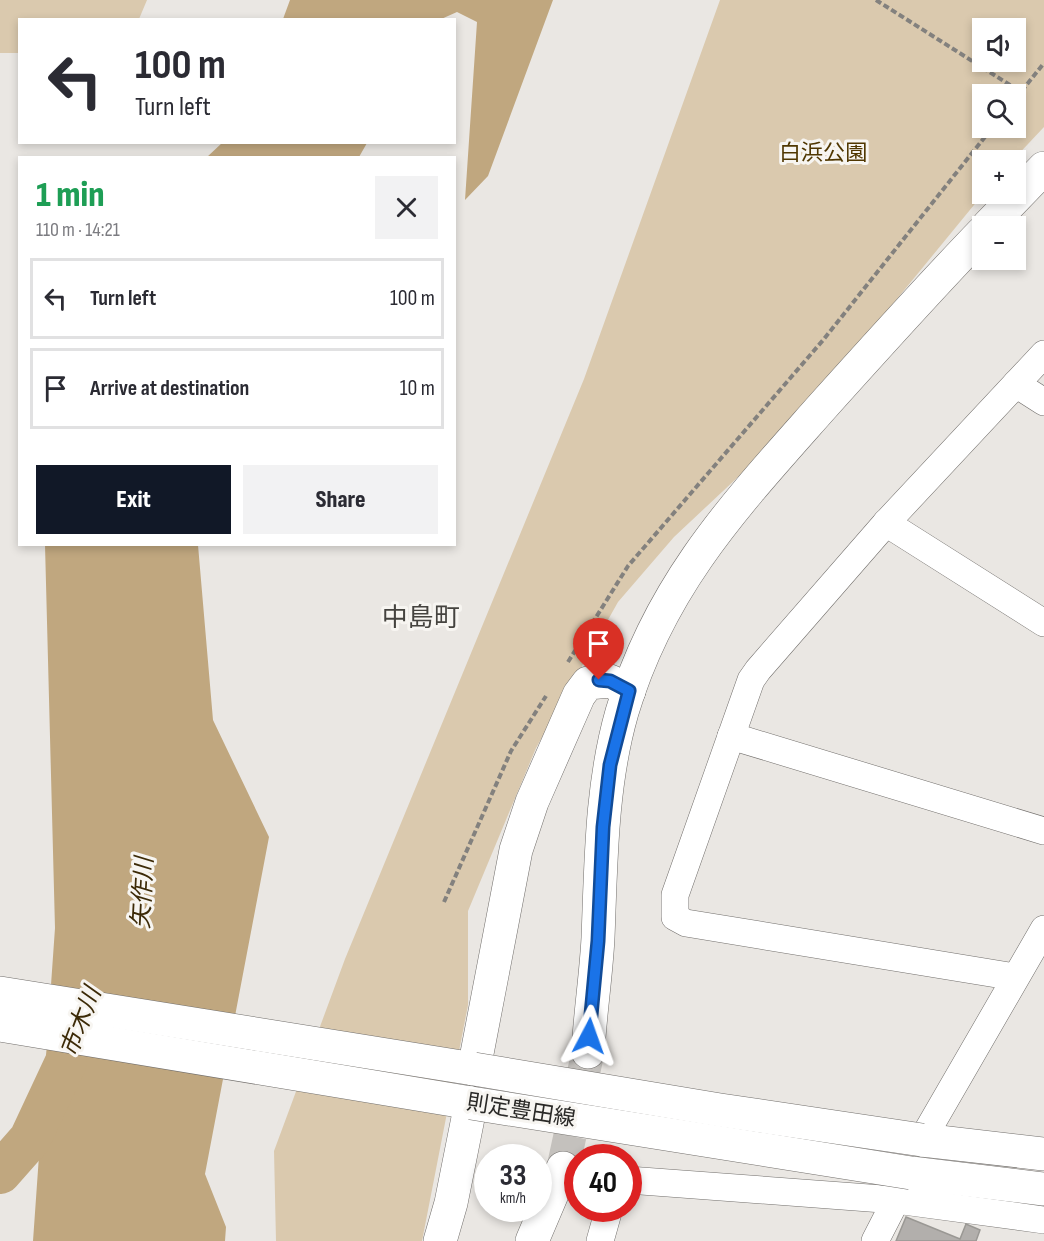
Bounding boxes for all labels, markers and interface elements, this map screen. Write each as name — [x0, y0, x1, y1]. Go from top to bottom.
map controls — [972, 18, 1026, 270]
button: sound — [972, 18, 1026, 72]
text: 100 m — [135, 40, 226, 91]
icon: left — [36, 42, 114, 120]
button: search — [972, 84, 1026, 138]
text: Turn left — [135, 91, 211, 123]
park label: 白浜公園 — [779, 140, 867, 167]
button: + — [972, 150, 1026, 204]
text: 1 min — [36, 174, 104, 217]
button: close — [375, 176, 438, 239]
button: − — [972, 216, 1026, 270]
text: 110 m · 14:21 — [36, 218, 120, 242]
icon: left — [39, 282, 72, 315]
text: Turn left — [90, 285, 156, 312]
text: 100 m — [390, 285, 435, 312]
icon: arrive — [39, 372, 72, 405]
text: Arrive at destination — [90, 375, 249, 402]
text: 10 m — [400, 375, 435, 402]
button: Exit — [36, 465, 231, 534]
button: Share — [243, 465, 438, 534]
district label: 中島町 — [382, 603, 460, 634]
pin — [573, 618, 624, 680]
icon: arrive — [582, 627, 615, 660]
water label: 矢作川 — [127, 853, 160, 930]
water label: 市木川 — [55, 980, 109, 1061]
position arrow — [557, 1004, 621, 1068]
street label: 則定豊田線 — [465, 1089, 577, 1133]
speed limit sign: 40 — [564, 1144, 642, 1222]
text: 33 — [500, 1158, 526, 1194]
text: km/h — [500, 1189, 526, 1208]

